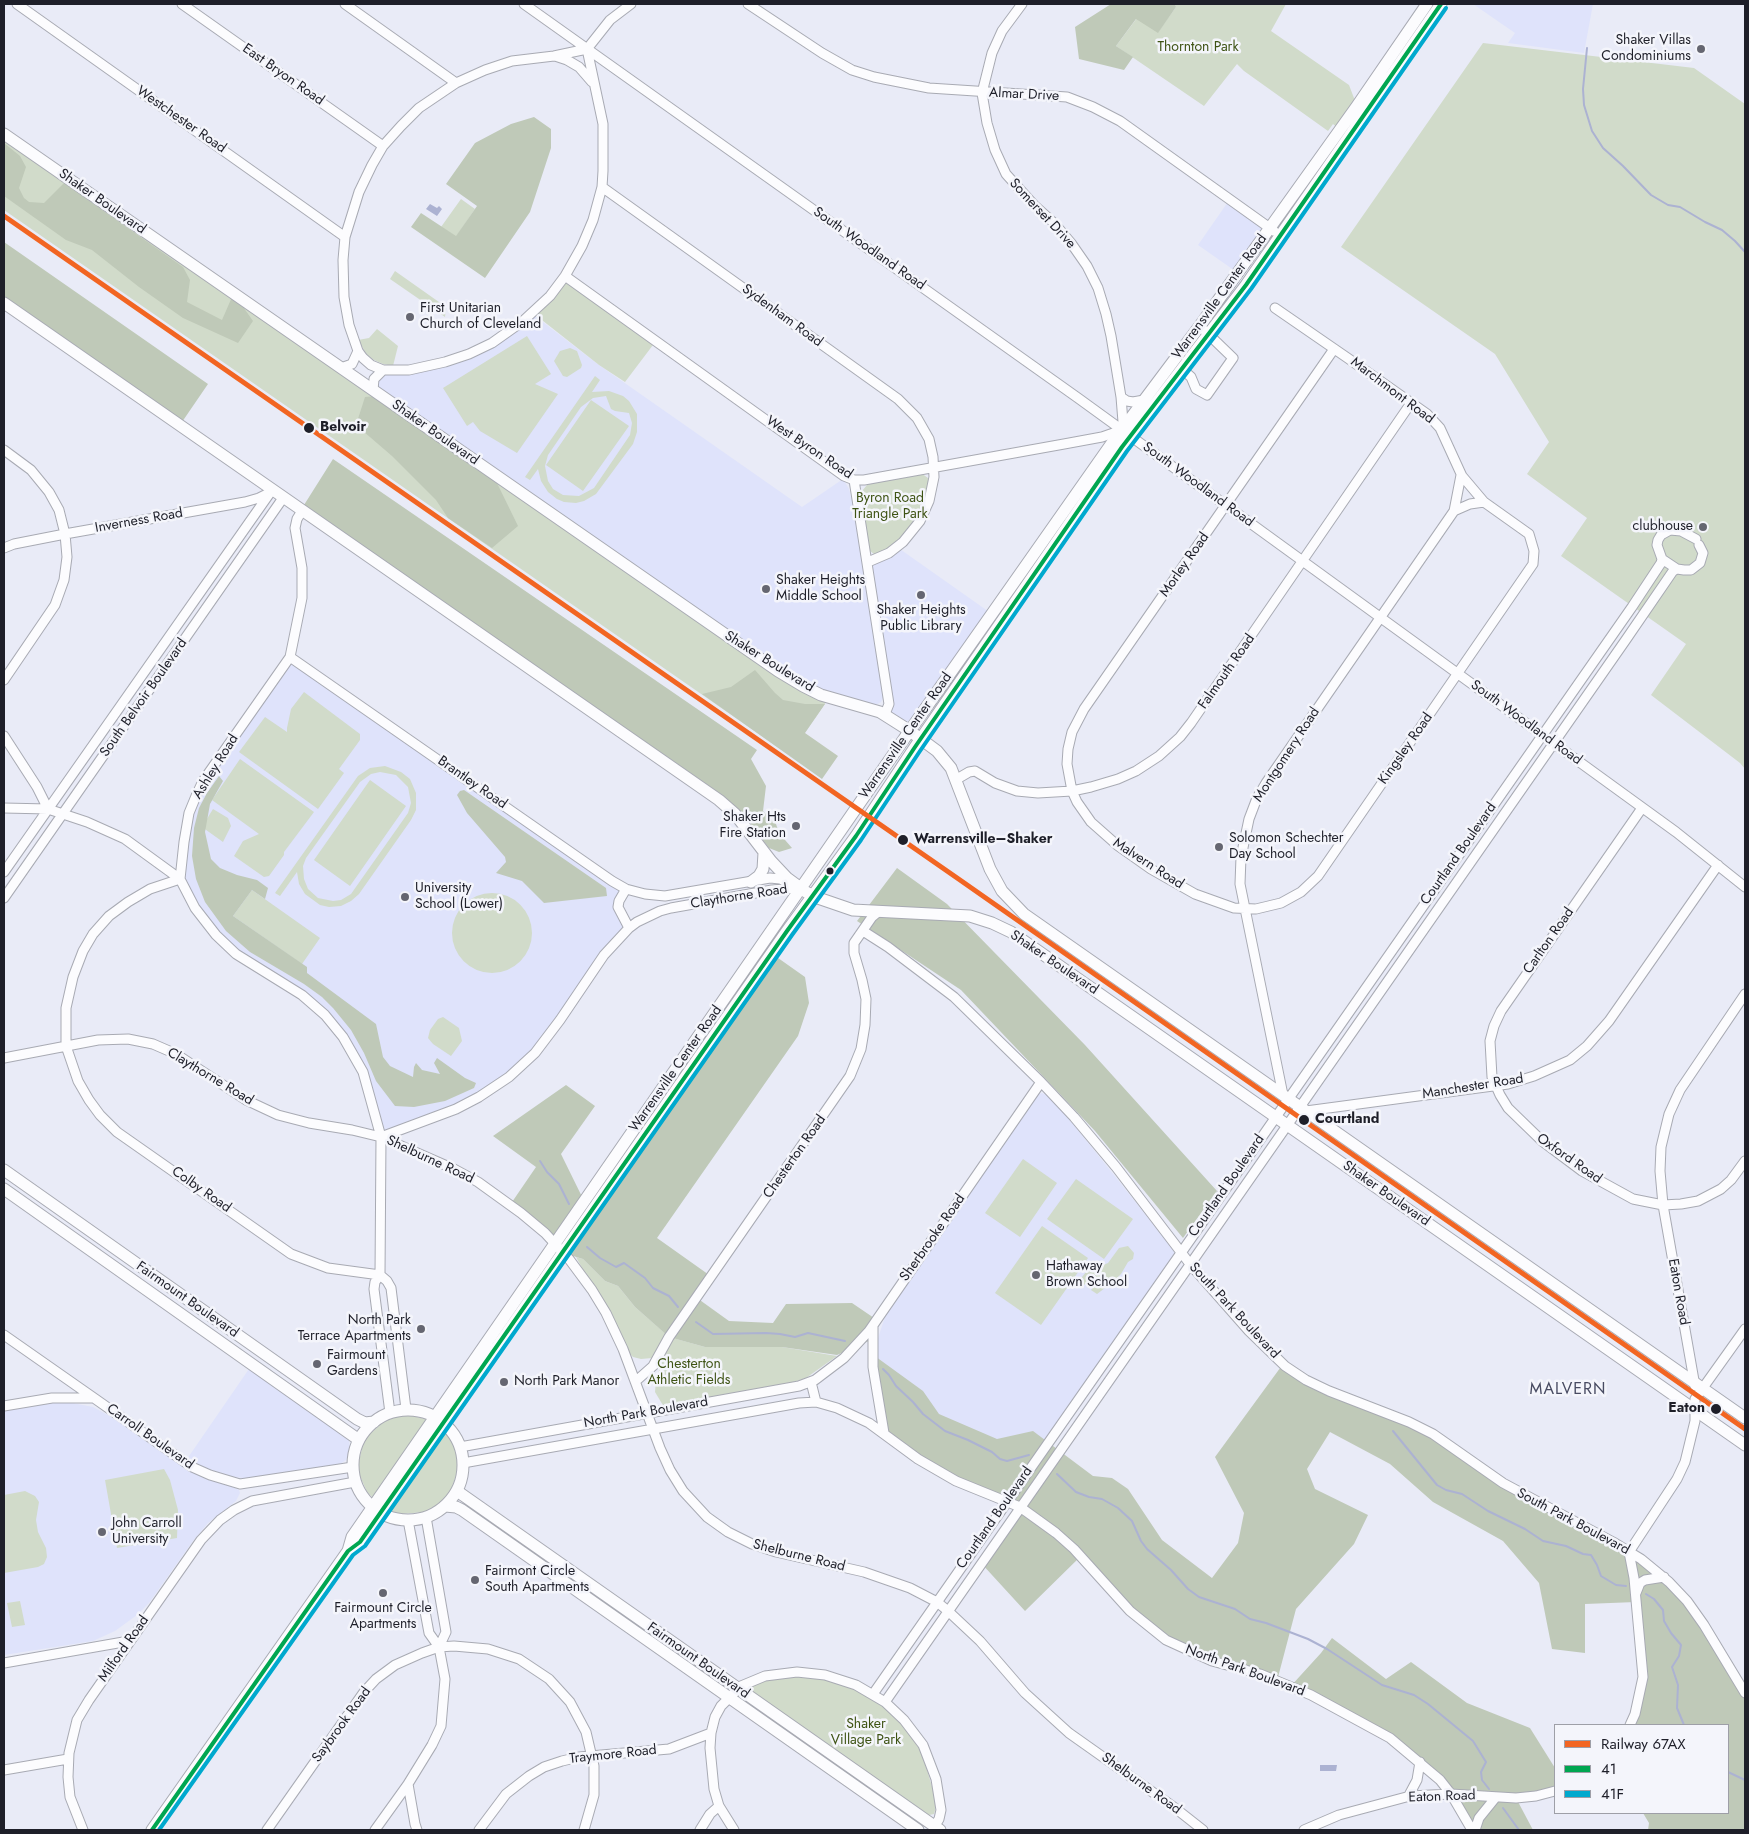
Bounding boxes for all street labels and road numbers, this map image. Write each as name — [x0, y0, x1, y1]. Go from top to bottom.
street label: East Bryon Road — [239, 41, 327, 109]
street label: Westchester Road — [133, 83, 229, 157]
street label: Almar Drive — [988, 85, 1060, 105]
street label: Shaker Boulevard — [55, 166, 149, 238]
street label: Somerset Drive — [1005, 175, 1079, 253]
street label: South Woodland Road — [810, 204, 928, 294]
street label: Warrensville Center Road — [1169, 231, 1271, 363]
street label: Sydenham Road — [738, 281, 826, 351]
street label: Marchmont Road — [1347, 354, 1437, 428]
street label: Shaker Boulevard — [388, 397, 482, 469]
street label: West Byron Road — [762, 413, 856, 483]
street label: South Woodland Road — [1139, 439, 1257, 531]
street label: Inverness Road — [94, 505, 184, 537]
street label: Morley Road — [1157, 530, 1213, 600]
street label: Shaker Boulevard — [721, 628, 817, 696]
street label: Falmouth Road — [1195, 631, 1259, 713]
street label: South Belvoir Boulevard — [97, 636, 191, 760]
street label: Warrensville Center Road — [856, 670, 956, 802]
street label: South Woodland Road — [1467, 677, 1585, 769]
street label: Montgomery Road — [1250, 705, 1324, 805]
street label: Kingsley Road — [1375, 710, 1437, 788]
street label: Ashley Road — [190, 732, 242, 802]
street label: Brantley Road — [434, 753, 510, 813]
street label: Courtland Boulevard — [1417, 800, 1501, 908]
street label: Malvern Road — [1109, 835, 1187, 893]
street label: Claythorne Road — [689, 881, 789, 913]
street label: Carlton Road — [1520, 905, 1578, 977]
street label: Shaker Boulevard — [1007, 927, 1101, 999]
street label: Warrensville Center Road — [626, 1003, 726, 1135]
street label: Claythorne Road — [164, 1045, 256, 1109]
street label: Manchester Road — [1421, 1071, 1525, 1103]
street label: Chesterton Road — [760, 1112, 830, 1202]
street label: Oxford Road — [1533, 1130, 1605, 1188]
street label: Shelburne Road — [384, 1132, 476, 1188]
street label: Courtland Boulevard — [1185, 1132, 1269, 1240]
street label: Shaker Boulevard — [1339, 1158, 1433, 1230]
street label: Colby Road — [168, 1163, 234, 1217]
street label: Sherbrooke Road — [897, 1191, 969, 1285]
street label: Eaton Road — [1664, 1257, 1692, 1327]
street label: Fairmount Boulevard — [133, 1258, 241, 1342]
street label: South Park Boulevard — [1185, 1259, 1283, 1363]
street label: North Park Boulevard — [582, 1394, 710, 1432]
street label: Carroll Boulevard — [103, 1401, 197, 1473]
street label: Courtland Boulevard — [953, 1464, 1037, 1572]
street label: South Park Boulevard — [1514, 1485, 1632, 1559]
street label: Shelburne Road — [751, 1536, 847, 1576]
street label: Milford Road — [95, 1613, 153, 1685]
street label: Fairmount Boulevard — [644, 1619, 752, 1703]
street label: North Park Boulevard — [1183, 1642, 1307, 1700]
street label: Saybrook Road — [309, 1684, 375, 1766]
street label: Traymore Road — [568, 1742, 658, 1768]
street label: Shelburne Road — [1098, 1749, 1184, 1819]
street label: Eaton Road — [1408, 1787, 1476, 1807]

